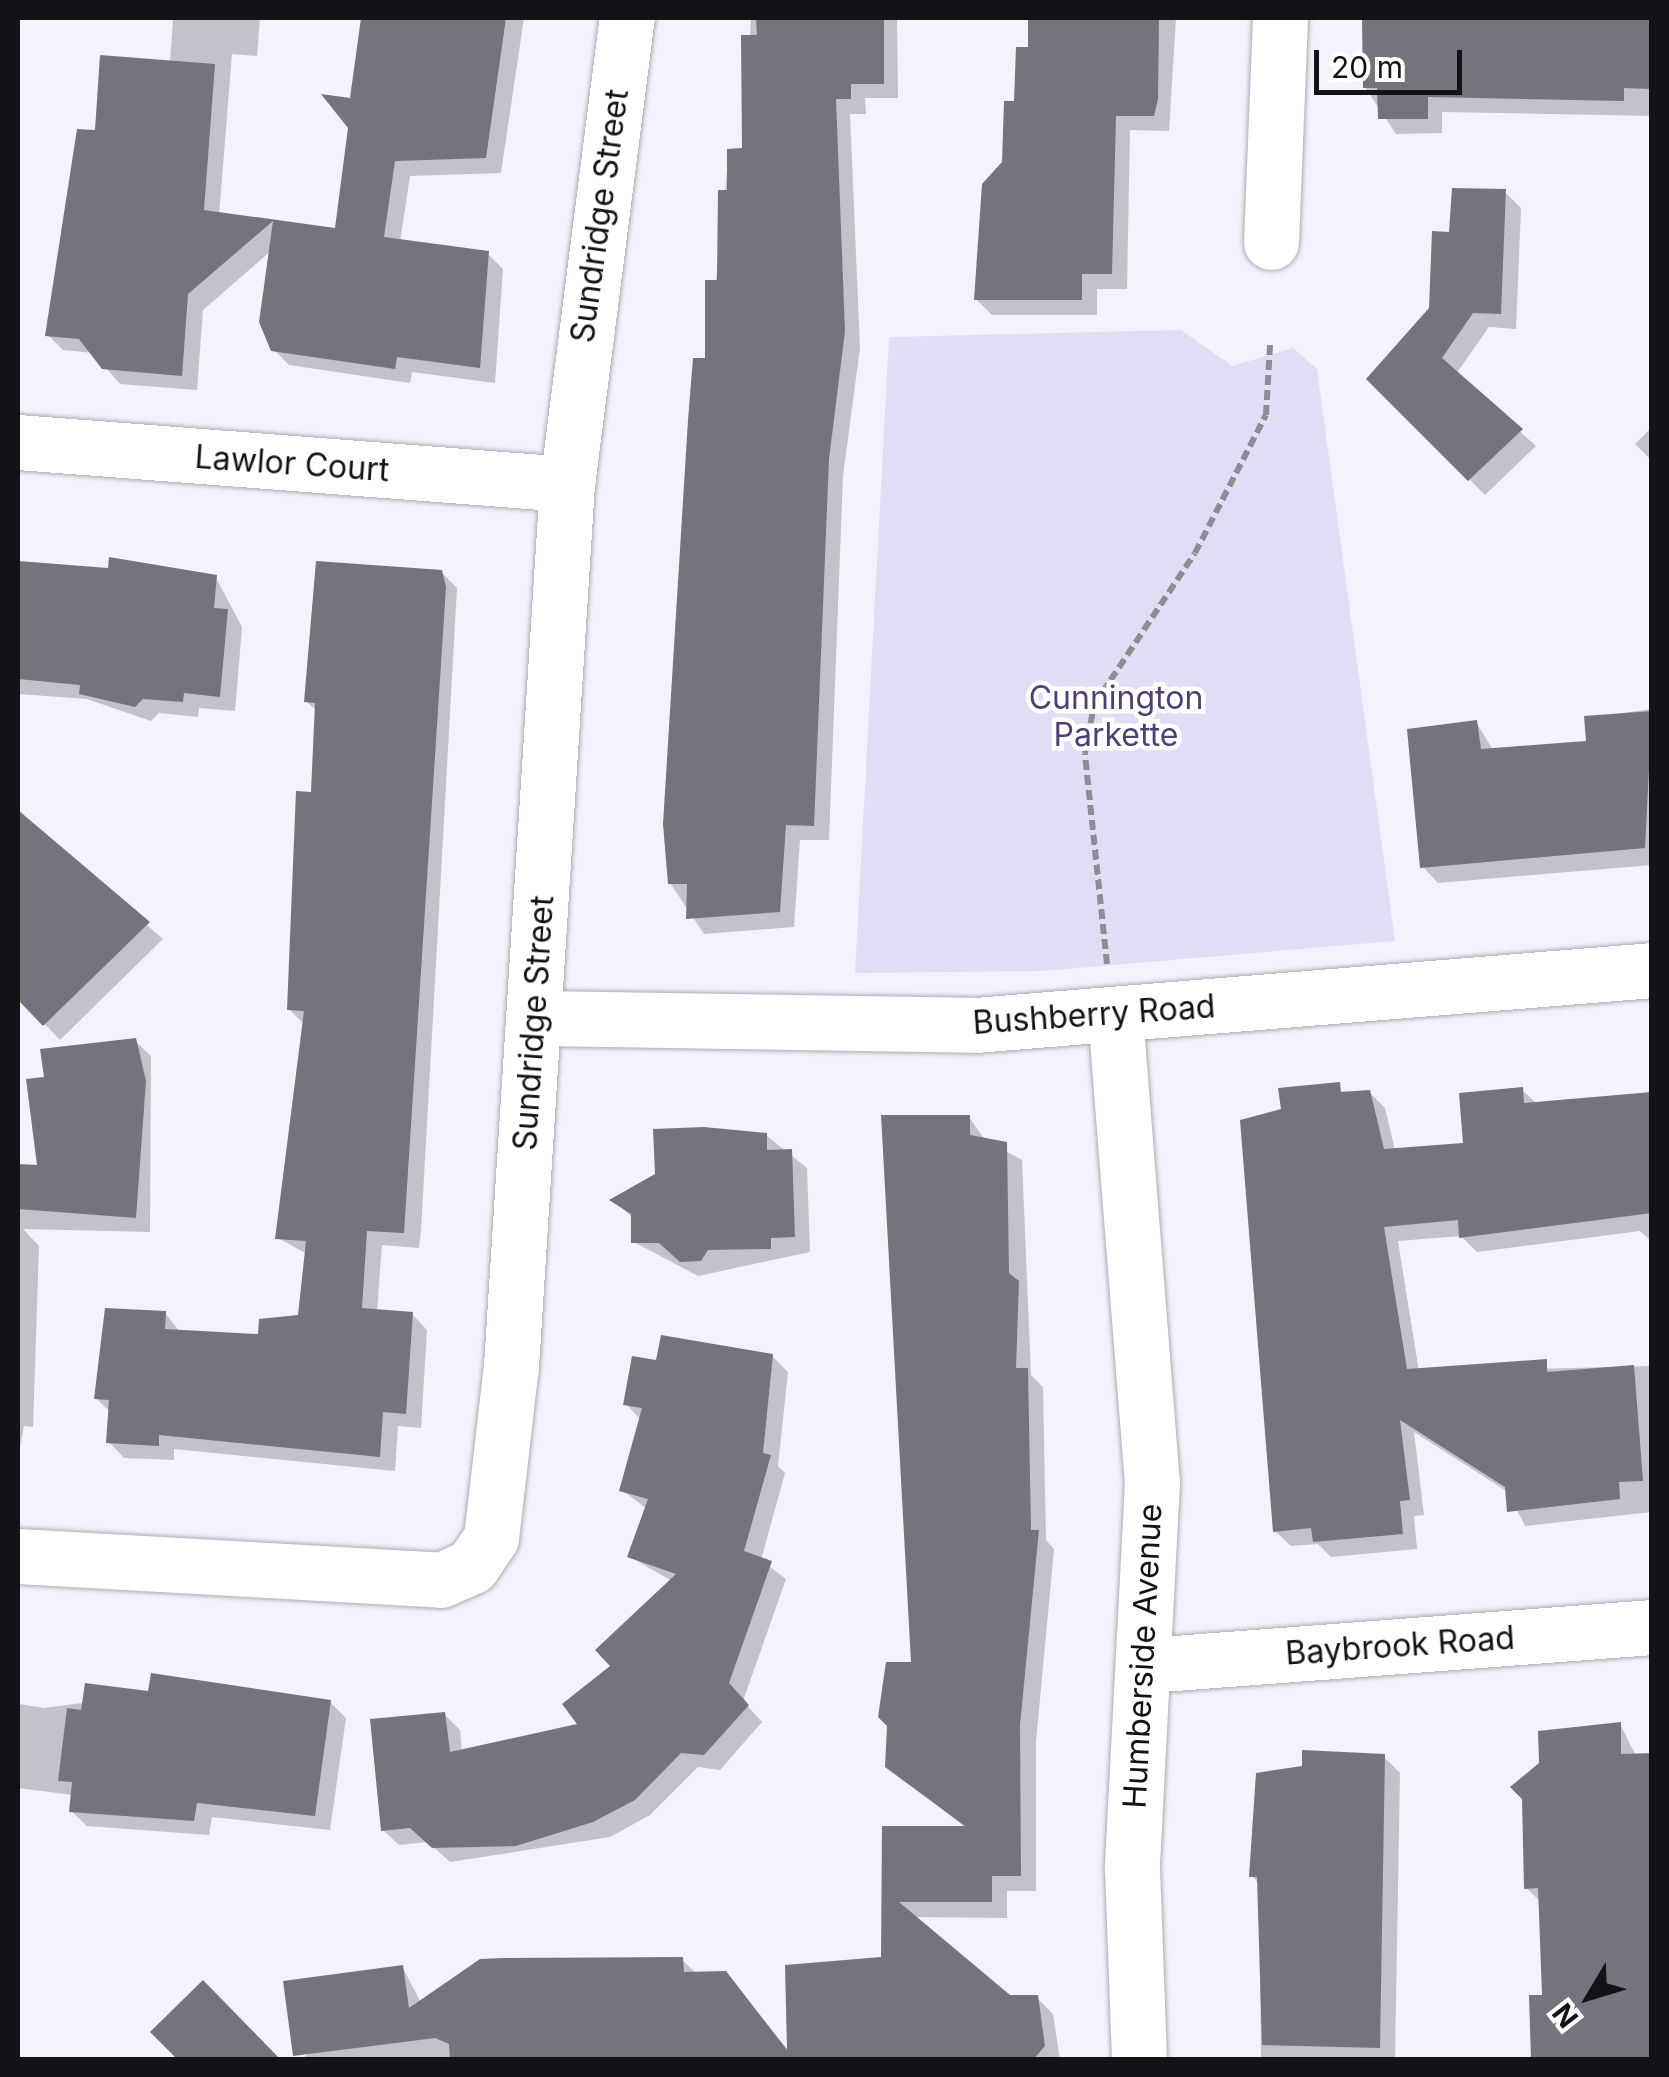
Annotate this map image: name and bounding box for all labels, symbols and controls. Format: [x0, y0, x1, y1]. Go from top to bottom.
scale bar [1319, 30, 1466, 92]
text: 20 m [1331, 49, 1403, 85]
street label: Sundridge Street [563, 87, 637, 345]
street label: Lawlor Court [194, 438, 390, 490]
park label: Cunnington Parkette [1029, 680, 1203, 755]
street label: Sundridge Street [506, 894, 562, 1152]
street label: Bushberry Road [971, 987, 1217, 1043]
street label: Humberside Avenue [1116, 1503, 1170, 1809]
street label: Baybrook Road [1284, 1619, 1516, 1673]
north arrow [1539, 1947, 1639, 2047]
text: N [1545, 1997, 1585, 2034]

